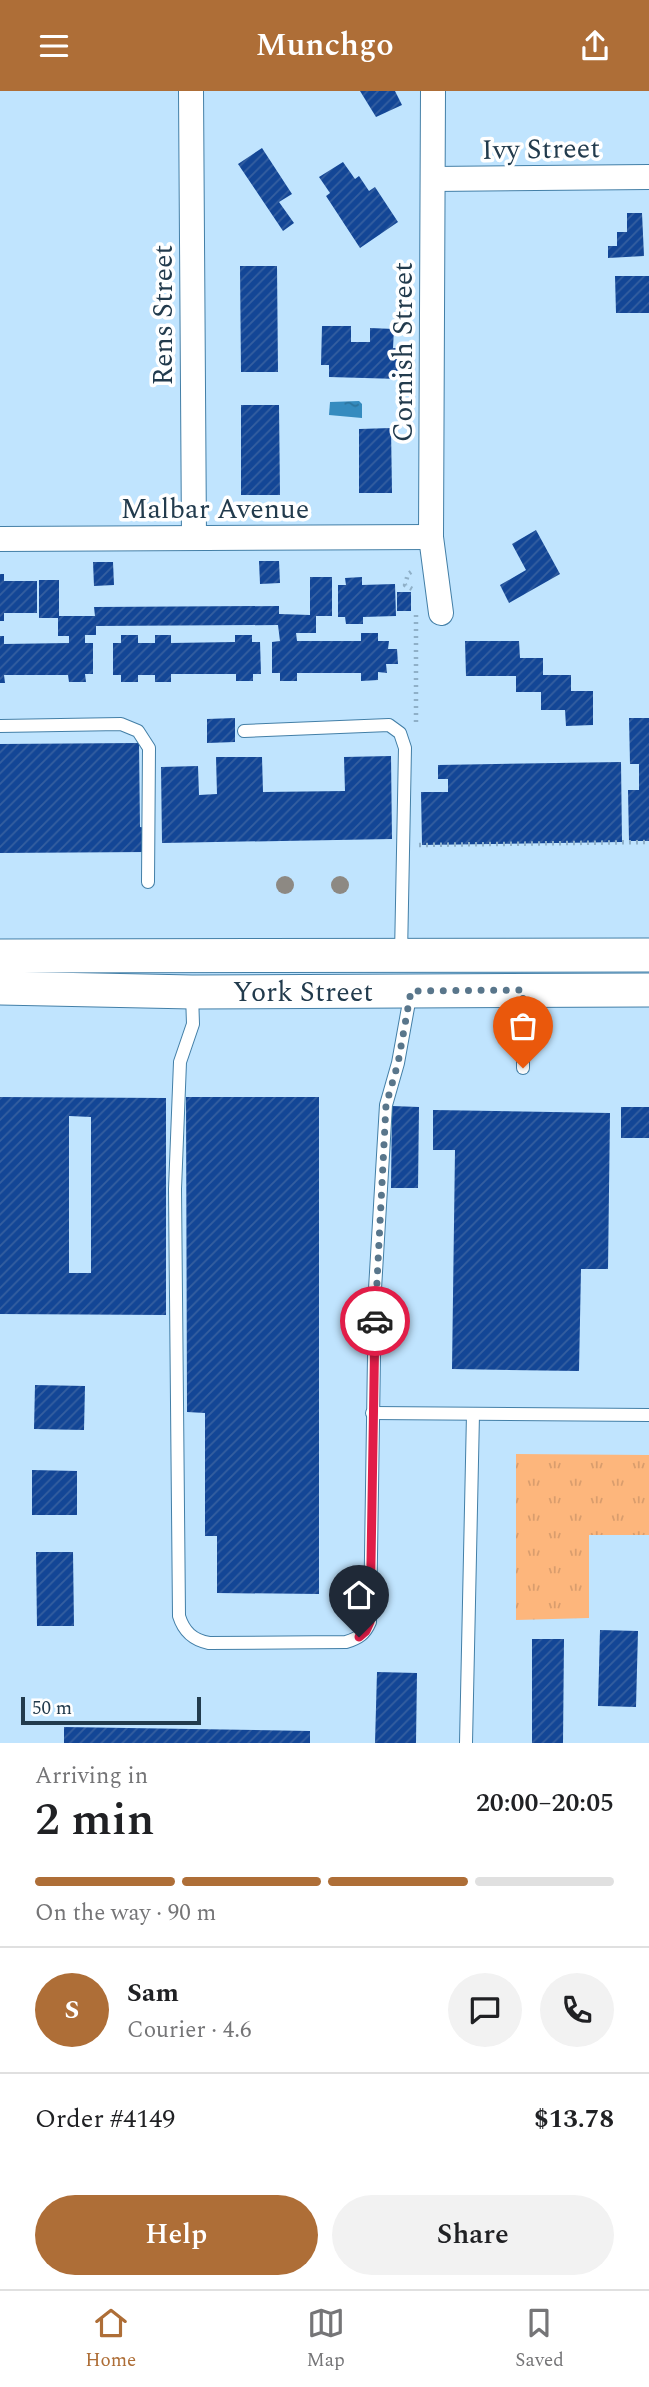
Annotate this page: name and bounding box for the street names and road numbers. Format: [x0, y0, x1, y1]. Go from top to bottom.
street label: Ivy Street [482, 127, 601, 172]
street label: Rens Street [142, 244, 185, 385]
street label: Cornish Street [382, 262, 425, 442]
street label: Malbar Avenue [121, 488, 309, 531]
street label: York Street [233, 971, 373, 1014]

